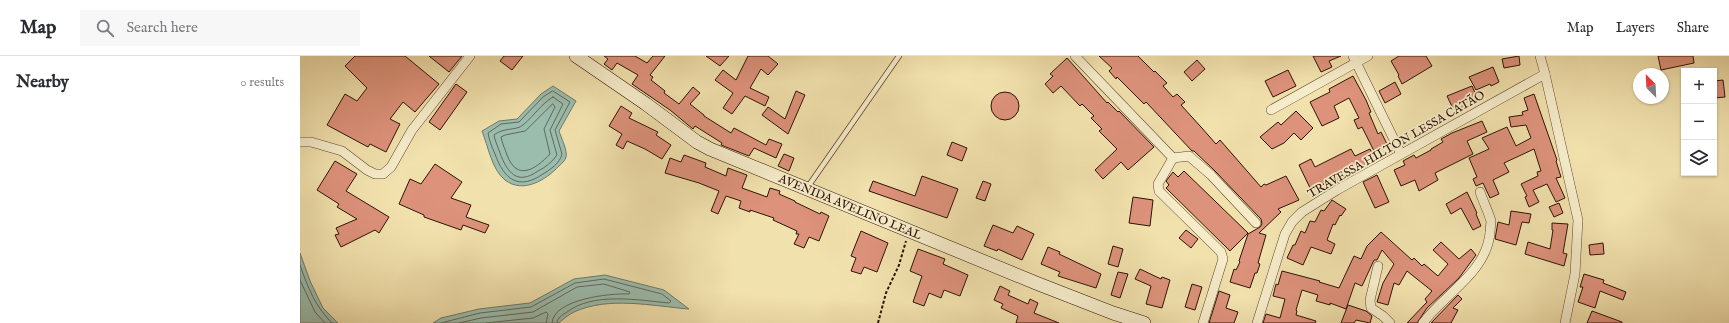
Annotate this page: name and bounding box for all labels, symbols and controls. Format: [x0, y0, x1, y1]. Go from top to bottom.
search box [80, 10, 360, 46]
text: Map [20, 16, 56, 40]
icon: search [94, 17, 116, 39]
text: Search here [126, 18, 198, 37]
text: Map [1567, 19, 1594, 37]
text: Layers [1616, 19, 1655, 37]
text: Share [1677, 19, 1709, 37]
north arrow [1633, 68, 1669, 104]
map controls [1681, 68, 1717, 176]
button: + [1681, 68, 1717, 104]
text: Nearby [16, 72, 69, 93]
text: 0 results [240, 74, 284, 91]
street label: TRAVESSA HILTON LESSA CATÃO [1304, 87, 1488, 201]
button: − [1681, 104, 1717, 140]
button: layers [1681, 140, 1717, 176]
street label: AVENIDA AVELINO LEAL [776, 171, 924, 243]

